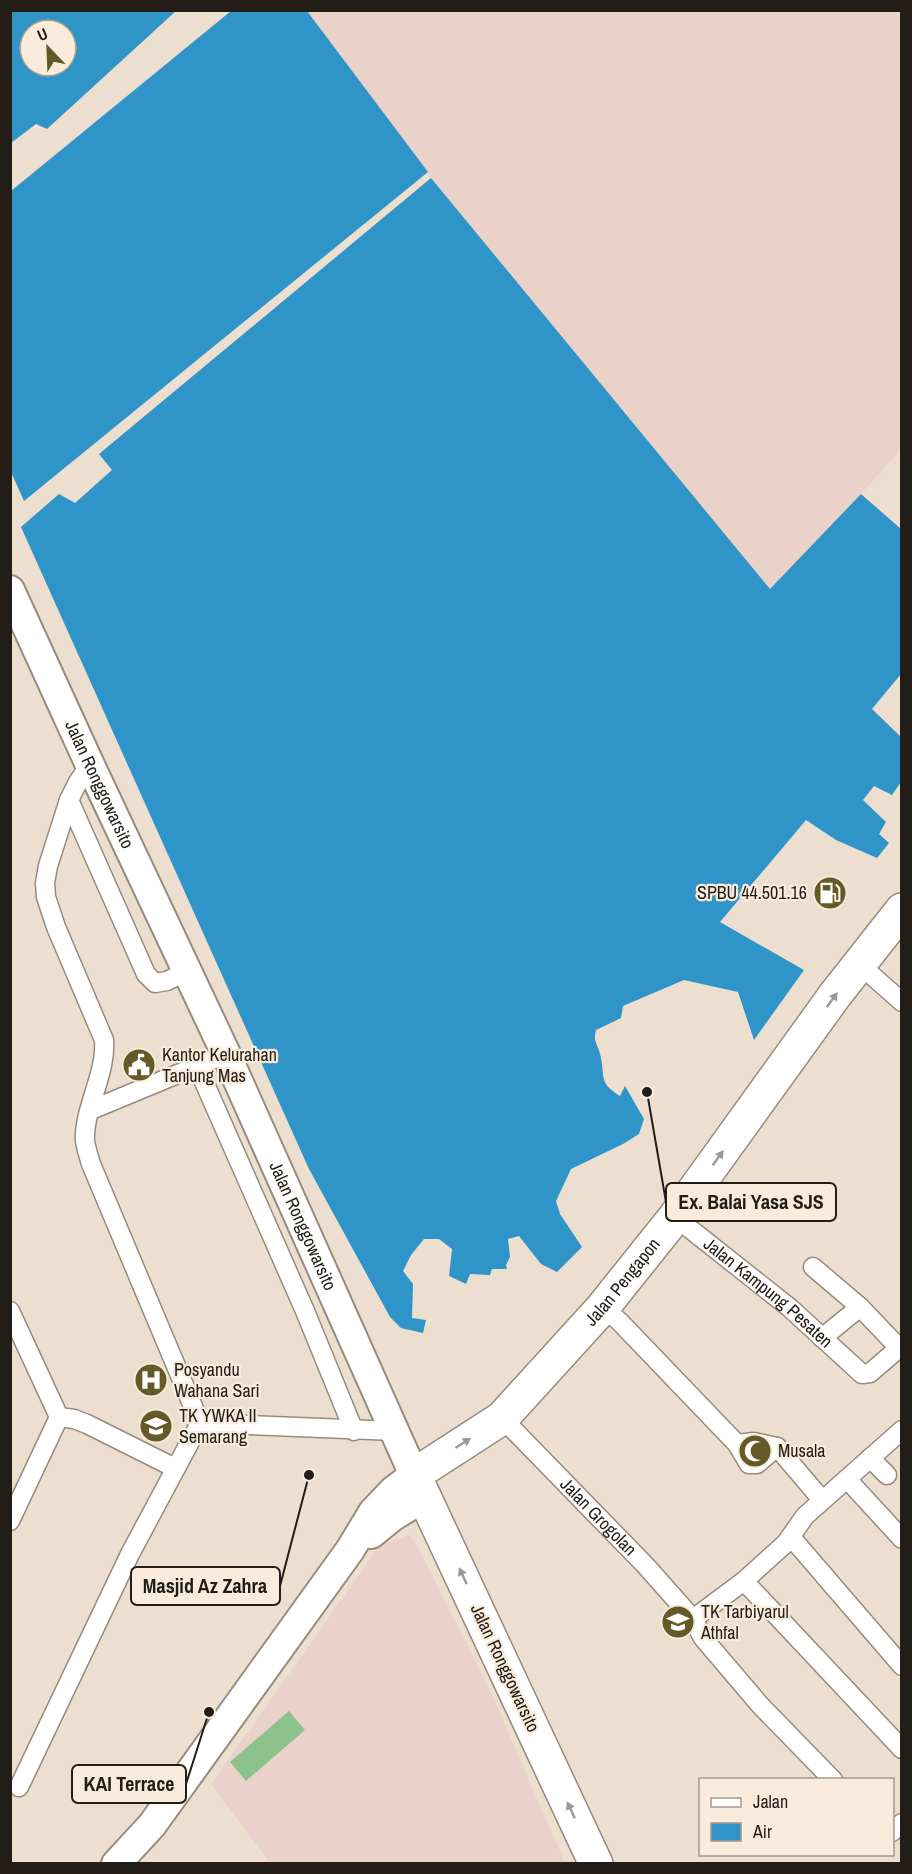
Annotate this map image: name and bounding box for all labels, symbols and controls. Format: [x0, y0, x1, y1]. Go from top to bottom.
north arrow [18, 18, 78, 78]
text: U [33, 22, 51, 46]
street label: Jalan Ronggowarsito [59, 716, 141, 852]
fuel station icon: SPBU 44.501.16 [812, 875, 848, 911]
place label: SPBU 44.501.16 [697, 880, 807, 905]
one-way arrow [826, 993, 838, 1009]
place label: Kantor Kelurahan Tanjung Mas [162, 1042, 277, 1088]
public building icon: Kantor Kelurahan Tanjung Mas [121, 1047, 157, 1083]
one-way arrow [712, 1151, 724, 1167]
street label: Jalan Ronggowarsito [263, 1157, 343, 1294]
callout: Ex. Balai Yasa SJS [666, 1183, 836, 1221]
text: Ex. Balai Yasa SJS [678, 1188, 824, 1215]
street label: Jalan Kampung Pesaten [699, 1231, 838, 1353]
street label: Jalan Pengapon [579, 1232, 665, 1331]
place label: Posyandu Wahana Sari [174, 1357, 260, 1403]
hospital icon: Posyandu Wahana Sari [133, 1362, 169, 1398]
place label: TK YWKA II Semarang [179, 1403, 257, 1449]
school or university icon: TK YWKA II Semarang [138, 1408, 174, 1444]
mosque icon: Musala [737, 1433, 773, 1469]
one-way arrow [455, 1437, 471, 1449]
place label: Musala [778, 1438, 826, 1463]
street label: Jalan Grogolan [555, 1472, 642, 1561]
callout: Masjid Az Zahra [131, 1567, 280, 1605]
one-way arrow [458, 1568, 467, 1585]
text: Masjid Az Zahra [143, 1572, 267, 1599]
place label: TK Tarbiyarul Athfal [700, 1599, 789, 1645]
street label: Jalan Ronggowarsito [465, 1600, 546, 1736]
school or university icon: TK Tarbiyarul Athfal [660, 1604, 696, 1640]
callout: KAI Terrace [72, 1765, 186, 1803]
text: KAI Terrace [84, 1770, 174, 1797]
legend [699, 1778, 894, 1856]
text: Jalan [753, 1789, 788, 1814]
one-way arrow [566, 1801, 576, 1819]
text: Air [752, 1819, 772, 1844]

